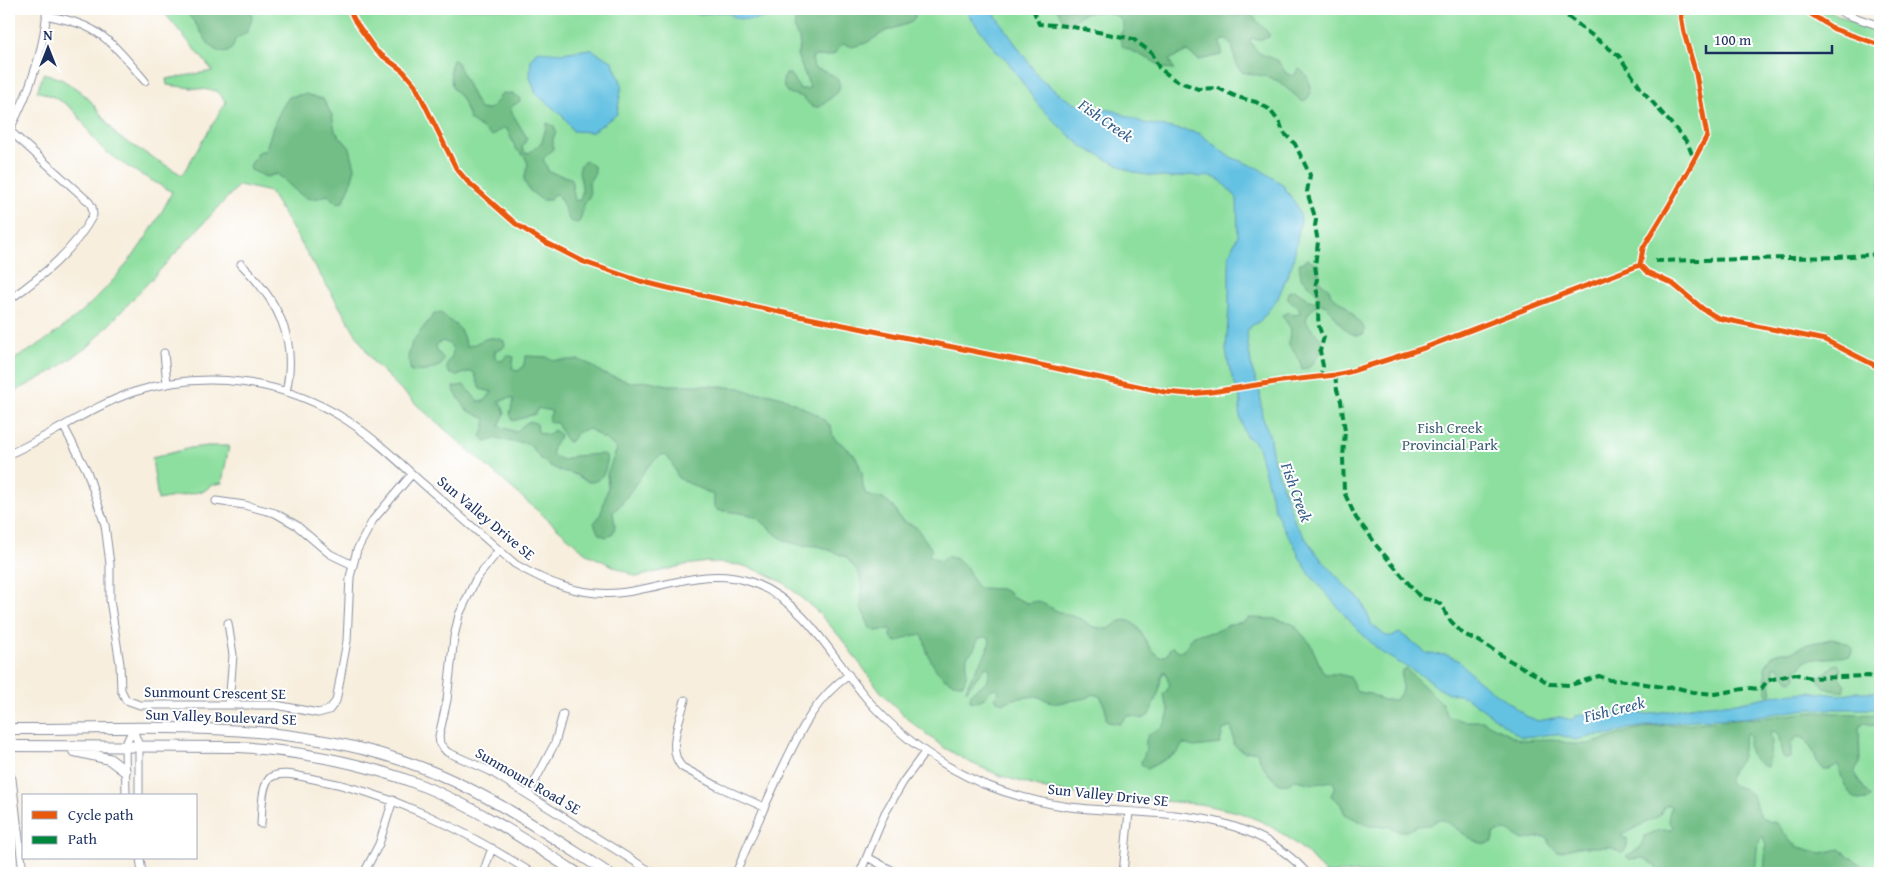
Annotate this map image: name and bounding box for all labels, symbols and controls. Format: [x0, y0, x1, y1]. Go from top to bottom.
north arrow [22, 22, 72, 72]
scale bar [1706, 22, 1833, 54]
text: N [43, 25, 53, 45]
text: 100 m [1714, 29, 1752, 50]
water label: Fish Creek [1073, 92, 1139, 148]
park label: Fish Creek Provincial Park [1402, 417, 1498, 455]
water label: Fish Creek [1275, 458, 1319, 526]
street label: Sun Valley Drive SE [433, 471, 540, 565]
street label: Sunmount Crescent SE [144, 681, 286, 704]
water label: Fish Creek [1580, 690, 1648, 728]
street label: Sun Valley Boulevard SE [145, 703, 297, 730]
street label: Sunmount Road SE [472, 742, 585, 819]
street label: Sun Valley Drive SE [1047, 778, 1170, 811]
legend [22, 794, 198, 860]
text: Cycle path [68, 804, 134, 825]
text: Path [68, 828, 97, 849]

